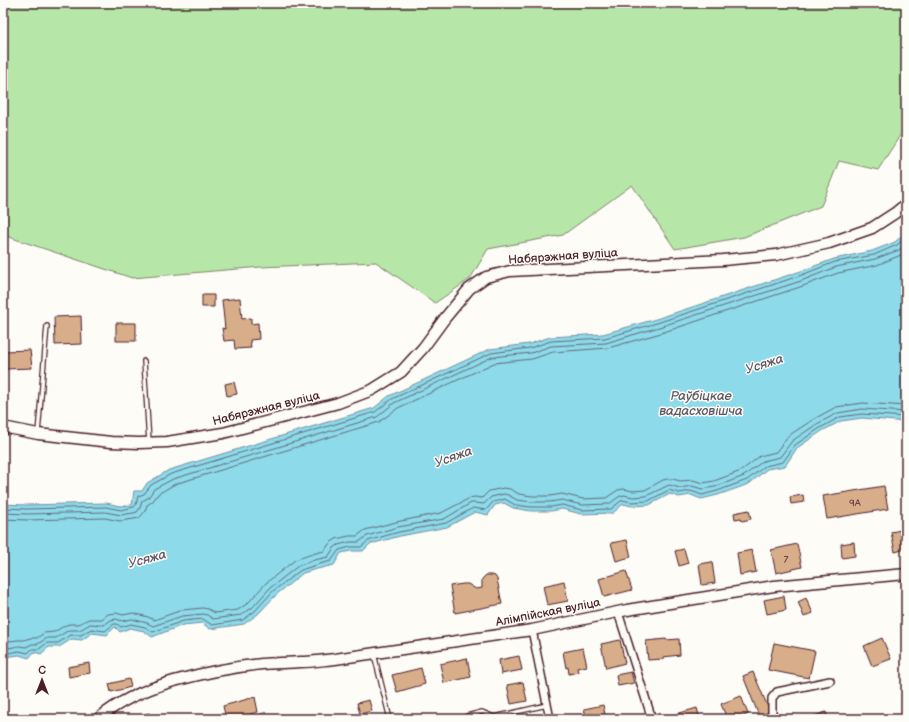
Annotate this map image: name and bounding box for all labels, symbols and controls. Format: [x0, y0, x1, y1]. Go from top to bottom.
street label: Набярэжная вуліца [508, 245, 618, 268]
water label: Усяжа [743, 350, 786, 378]
street label: Набярэжная вуліца [211, 388, 321, 429]
water label: Раўбіцкае вадасховішча [659, 388, 743, 419]
water label: Усяжа [432, 443, 475, 471]
house number: 9А [849, 497, 862, 509]
water label: Усяжа [126, 546, 168, 572]
house number: 7 [784, 554, 789, 566]
street label: Алімпійская вуліца [493, 595, 602, 630]
north arrow [22, 660, 62, 700]
text: С [38, 664, 46, 677]

